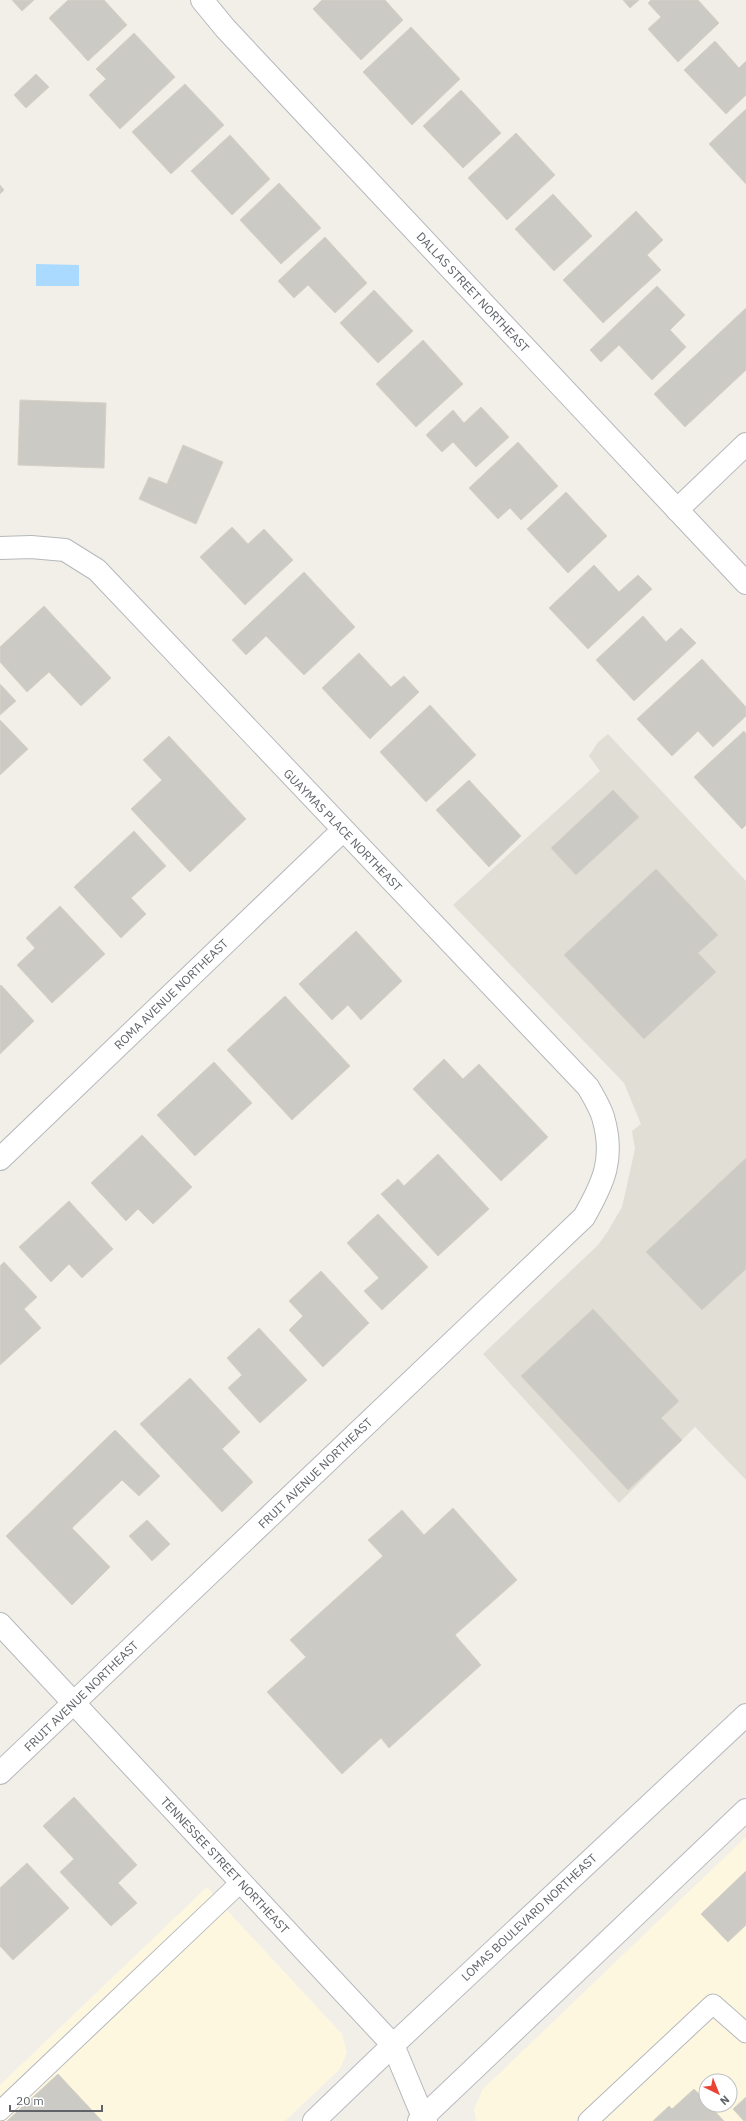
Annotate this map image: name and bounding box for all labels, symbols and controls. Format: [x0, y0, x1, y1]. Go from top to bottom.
street label: DALLAS STREET NORTHEAST [413, 229, 533, 355]
street label: GUAYMAS PLACE NORTHEAST [281, 766, 405, 894]
street label: ROMA AVENUE NORTHEAST [111, 936, 231, 1052]
street label: FRUIT AVENUE NORTHEAST [255, 1414, 375, 1531]
street label: FRUIT AVENUE NORTHEAST [21, 1637, 141, 1754]
street label: TENNESSEE STREET NORTHEAST [158, 1793, 293, 1937]
street label: LOMAS BOULEVARD NORTHEAST [458, 1850, 600, 1984]
north arrow [698, 2073, 738, 2113]
scale bar [10, 2087, 102, 2113]
text: N [717, 2092, 733, 2108]
text: 20 m [16, 2093, 44, 2108]

